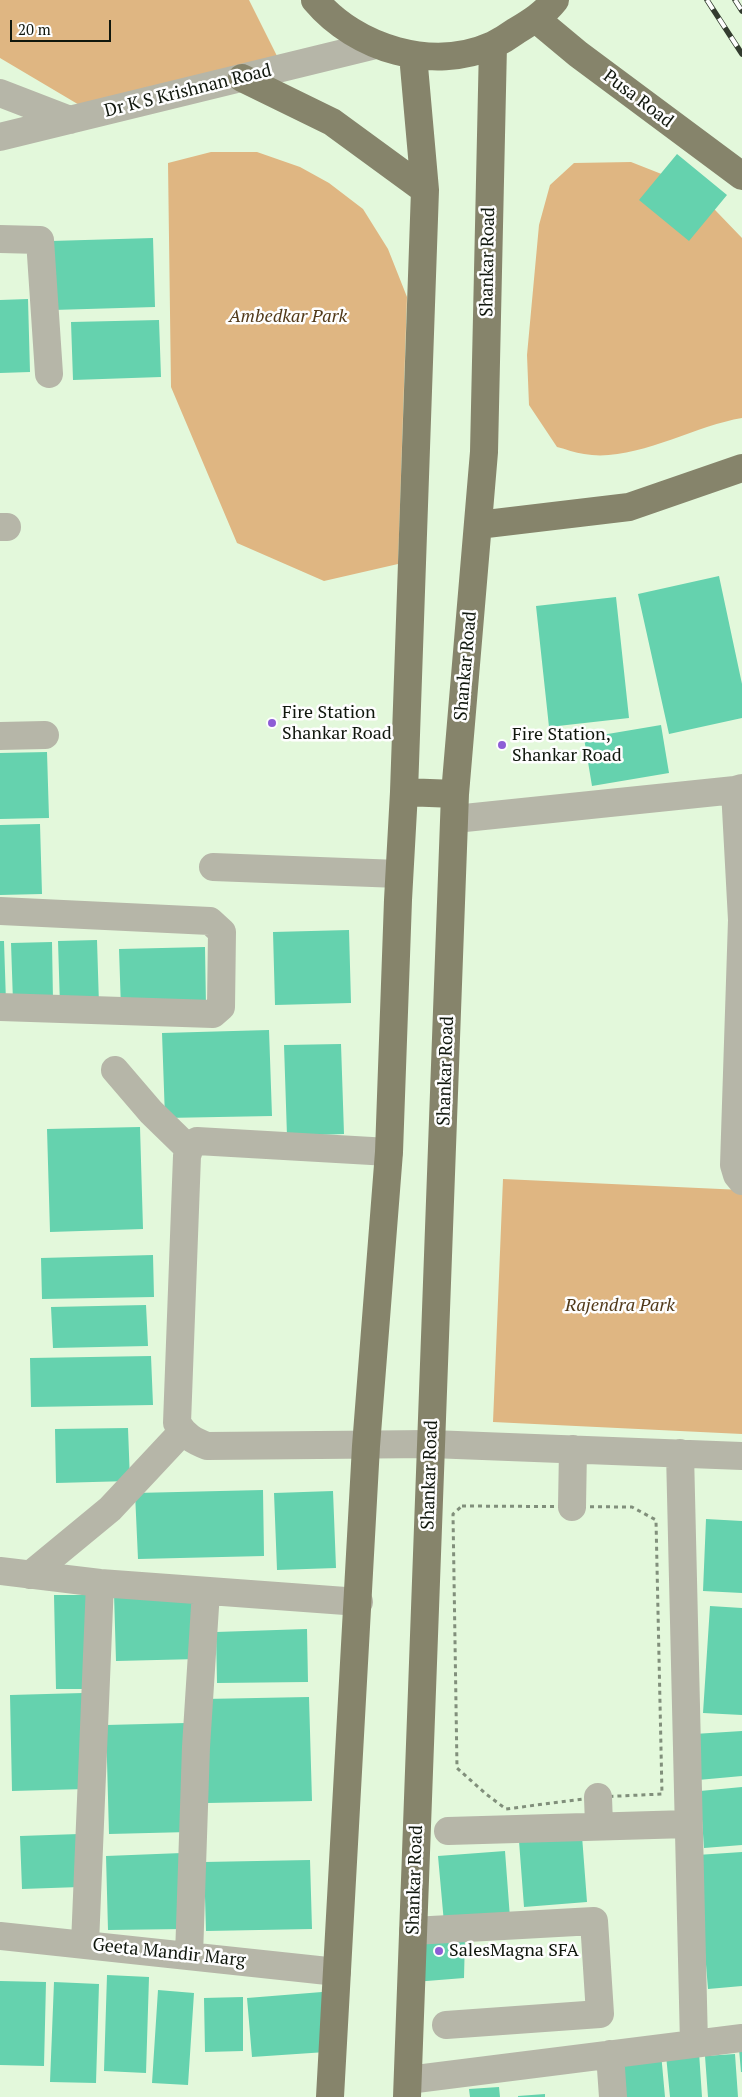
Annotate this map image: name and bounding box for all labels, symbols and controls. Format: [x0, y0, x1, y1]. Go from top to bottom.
scale bar [12, 10, 114, 42]
text: 20 m [18, 19, 51, 39]
street label: Dr K S Krishnan Road [102, 60, 274, 122]
street label: Pusa Road [599, 66, 677, 132]
street label: Shankar Road [476, 207, 500, 317]
park label: Ambedkar Park [229, 306, 347, 328]
street label: Shankar Road [450, 610, 482, 722]
place label: Fire Station Shankar Road [282, 702, 392, 744]
marker: Fire Station Shankar Road [266, 717, 278, 729]
place label: Fire Station, Shankar Road [512, 724, 622, 766]
marker: Fire Station, Shankar Road [496, 739, 508, 751]
street label: Shankar Road [433, 1016, 459, 1126]
park label: Rajendra Park [565, 1295, 675, 1317]
street label: Shankar Road [417, 1420, 443, 1530]
street label: Shankar Road [402, 1825, 428, 1935]
street label: Geeta Mandir Marg [91, 1934, 247, 1972]
place label: SalesMagna SFA [449, 1940, 579, 1962]
marker: SalesMagna SFA [433, 1945, 445, 1957]

